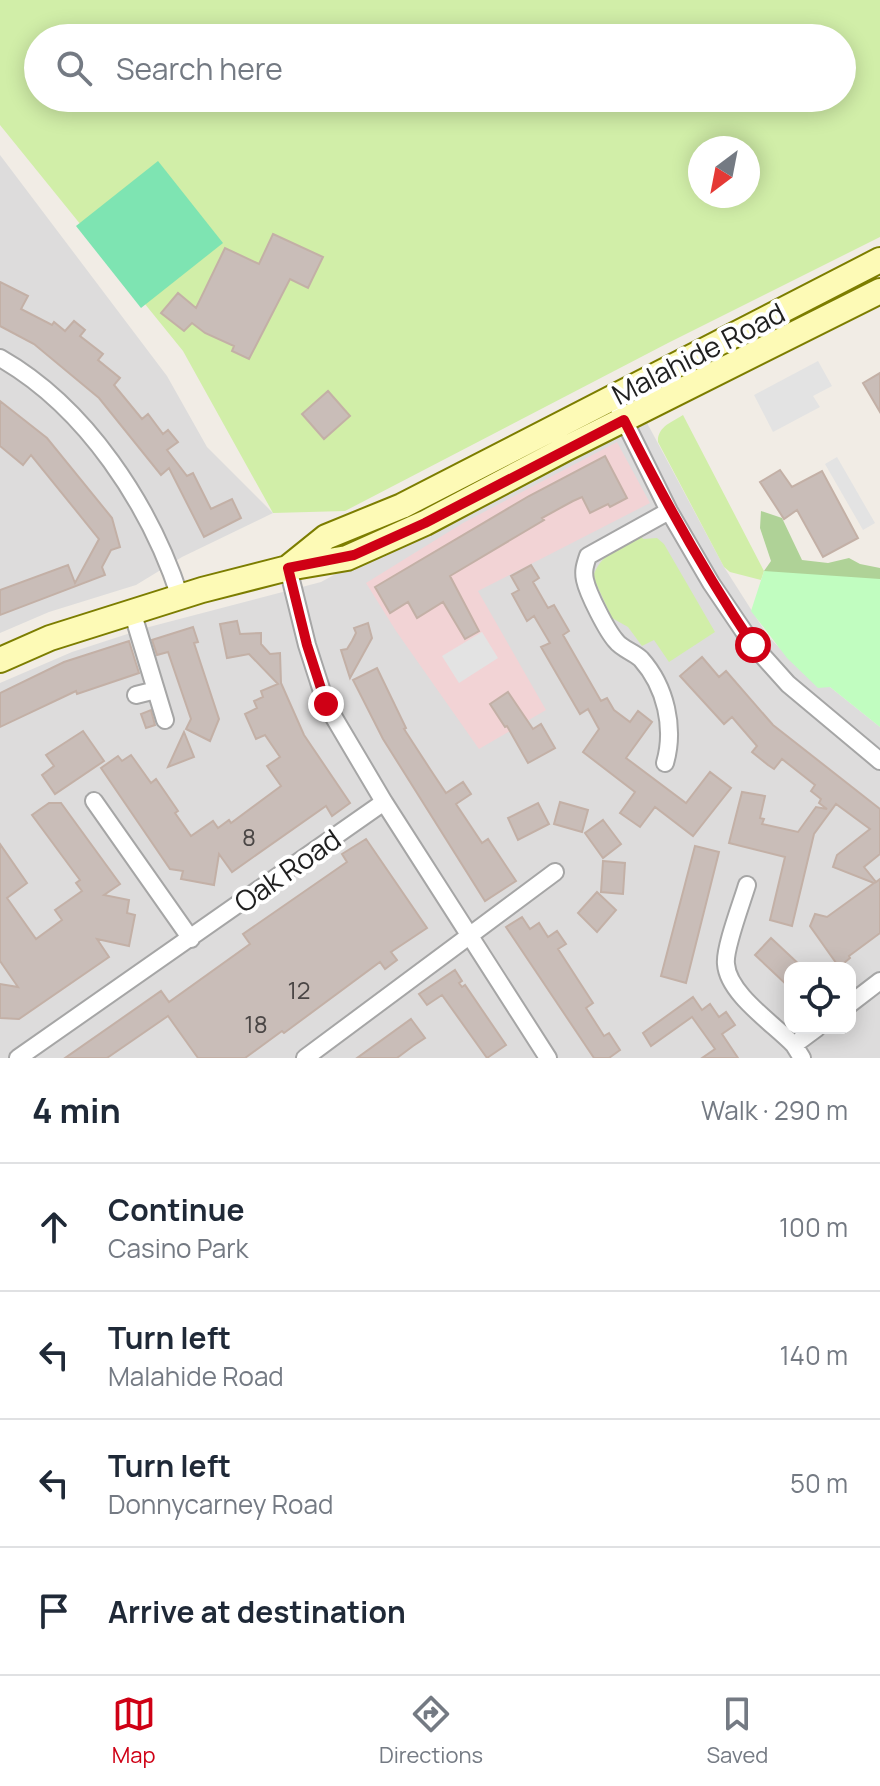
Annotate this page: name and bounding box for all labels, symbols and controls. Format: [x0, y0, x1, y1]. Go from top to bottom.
search box [24, 24, 856, 112]
icon: search [52, 46, 96, 90]
text: Search here [116, 48, 283, 89]
north arrow [688, 136, 760, 208]
street label: Malahide Road [605, 293, 791, 413]
route start [735, 627, 771, 663]
route end [308, 686, 344, 722]
street label: Oak Road [226, 820, 348, 920]
house number: 8 [242, 820, 256, 853]
map controls [784, 962, 856, 1034]
button: locate [784, 962, 856, 1034]
house number: 12 [287, 973, 311, 1006]
house number: 18 [244, 1007, 268, 1040]
text: 4 min [32, 1087, 121, 1133]
text: Walk · 290 m [701, 1092, 848, 1128]
text: Continue [108, 1189, 244, 1230]
icon: ahead [32, 1205, 76, 1249]
text: 100 m [779, 1209, 848, 1245]
text: Casino Park [108, 1230, 249, 1266]
text: Turn left [108, 1317, 231, 1358]
icon: left [32, 1333, 76, 1377]
text: 140 m [779, 1337, 848, 1373]
text: Malahide Road [108, 1358, 284, 1394]
text: Turn left [108, 1445, 231, 1486]
icon: left [32, 1461, 76, 1505]
text: 50 m [790, 1465, 848, 1501]
text: Donnycarney Road [108, 1486, 333, 1522]
icon: arrive [32, 1589, 76, 1633]
text: Arrive at destination [108, 1591, 406, 1632]
tab: Map [112, 1692, 156, 1770]
tab: Directions [379, 1692, 483, 1770]
tab: Saved [706, 1692, 768, 1770]

